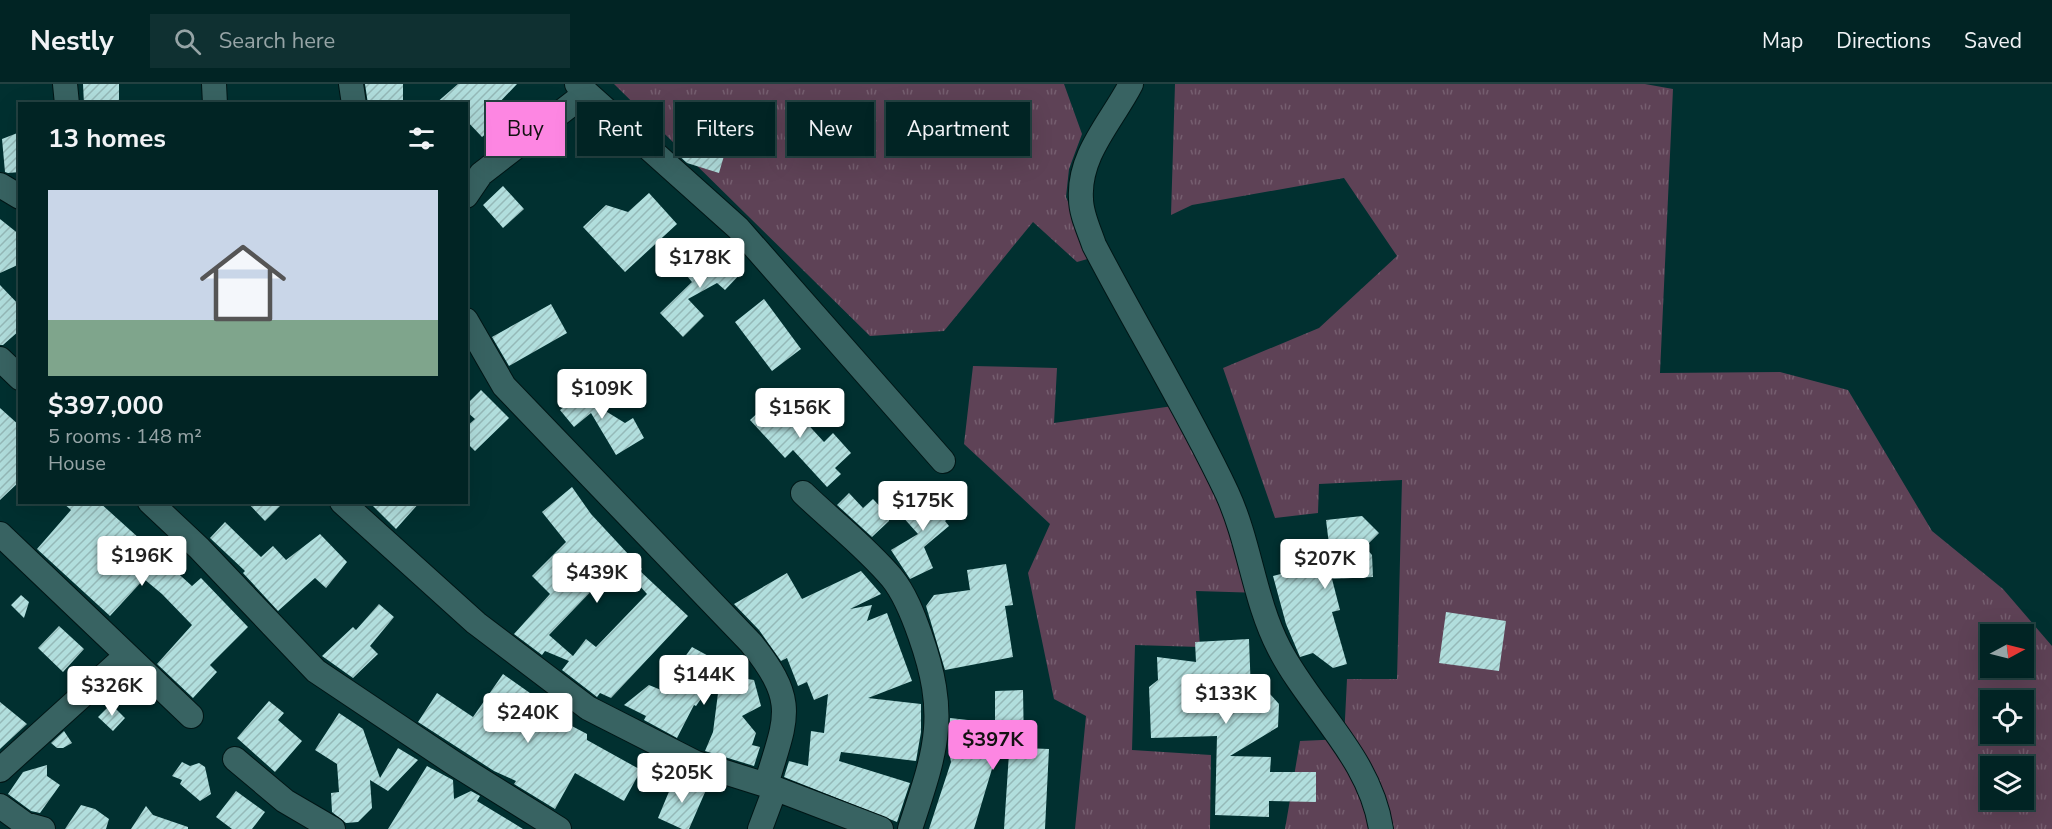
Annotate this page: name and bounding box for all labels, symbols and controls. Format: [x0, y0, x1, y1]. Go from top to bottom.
search box [150, 14, 570, 68]
text: Nestly [30, 22, 114, 60]
icon: search [171, 25, 204, 58]
text: Search here [219, 26, 335, 56]
text: Map [1762, 27, 1803, 55]
text: Directions [1836, 27, 1931, 55]
text: Saved [1964, 27, 2022, 55]
chip: Buy [486, 102, 565, 156]
chip: Rent [577, 102, 663, 156]
chip: Filters [675, 102, 775, 156]
chip: New [787, 102, 874, 156]
chip: Apartment [886, 102, 1030, 156]
text: 13 homes [48, 121, 166, 156]
icon: filters [405, 122, 438, 155]
icon: home [189, 229, 297, 337]
pin: $178K [658, 238, 742, 289]
text: $178K [669, 244, 731, 271]
pin: $109K [560, 369, 644, 420]
text: $109K [571, 375, 633, 402]
text: $397,000 [48, 388, 164, 423]
pin: $156K [758, 388, 842, 439]
text: $156K [769, 394, 831, 421]
text: 5 rooms · 148 m² [48, 423, 202, 450]
text: House [48, 450, 106, 477]
pin: $175K [881, 481, 965, 532]
text: $175K [892, 487, 954, 514]
pin: $196K [100, 536, 184, 587]
pin: $207K [1283, 539, 1367, 590]
text: $196K [111, 542, 173, 569]
text: $207K [1294, 545, 1356, 572]
pin: $439K [555, 553, 639, 604]
text: $439K [566, 559, 628, 586]
north arrow [1980, 624, 2034, 678]
map controls [1980, 624, 2034, 810]
pin: $144K [662, 655, 746, 706]
text: $144K [673, 661, 735, 688]
pin: $326K [70, 666, 154, 717]
text: $326K [81, 672, 143, 699]
pin: $133K [1184, 674, 1268, 725]
text: $133K [1195, 680, 1257, 707]
button: locate [1980, 690, 2034, 744]
pin: $240K [486, 693, 570, 744]
text: $240K [497, 699, 559, 726]
pin: $397K [951, 720, 1035, 771]
text: $397K [962, 726, 1024, 753]
pin: $205K [640, 753, 724, 804]
button: layers [1980, 756, 2034, 810]
text: $205K [651, 759, 713, 786]

